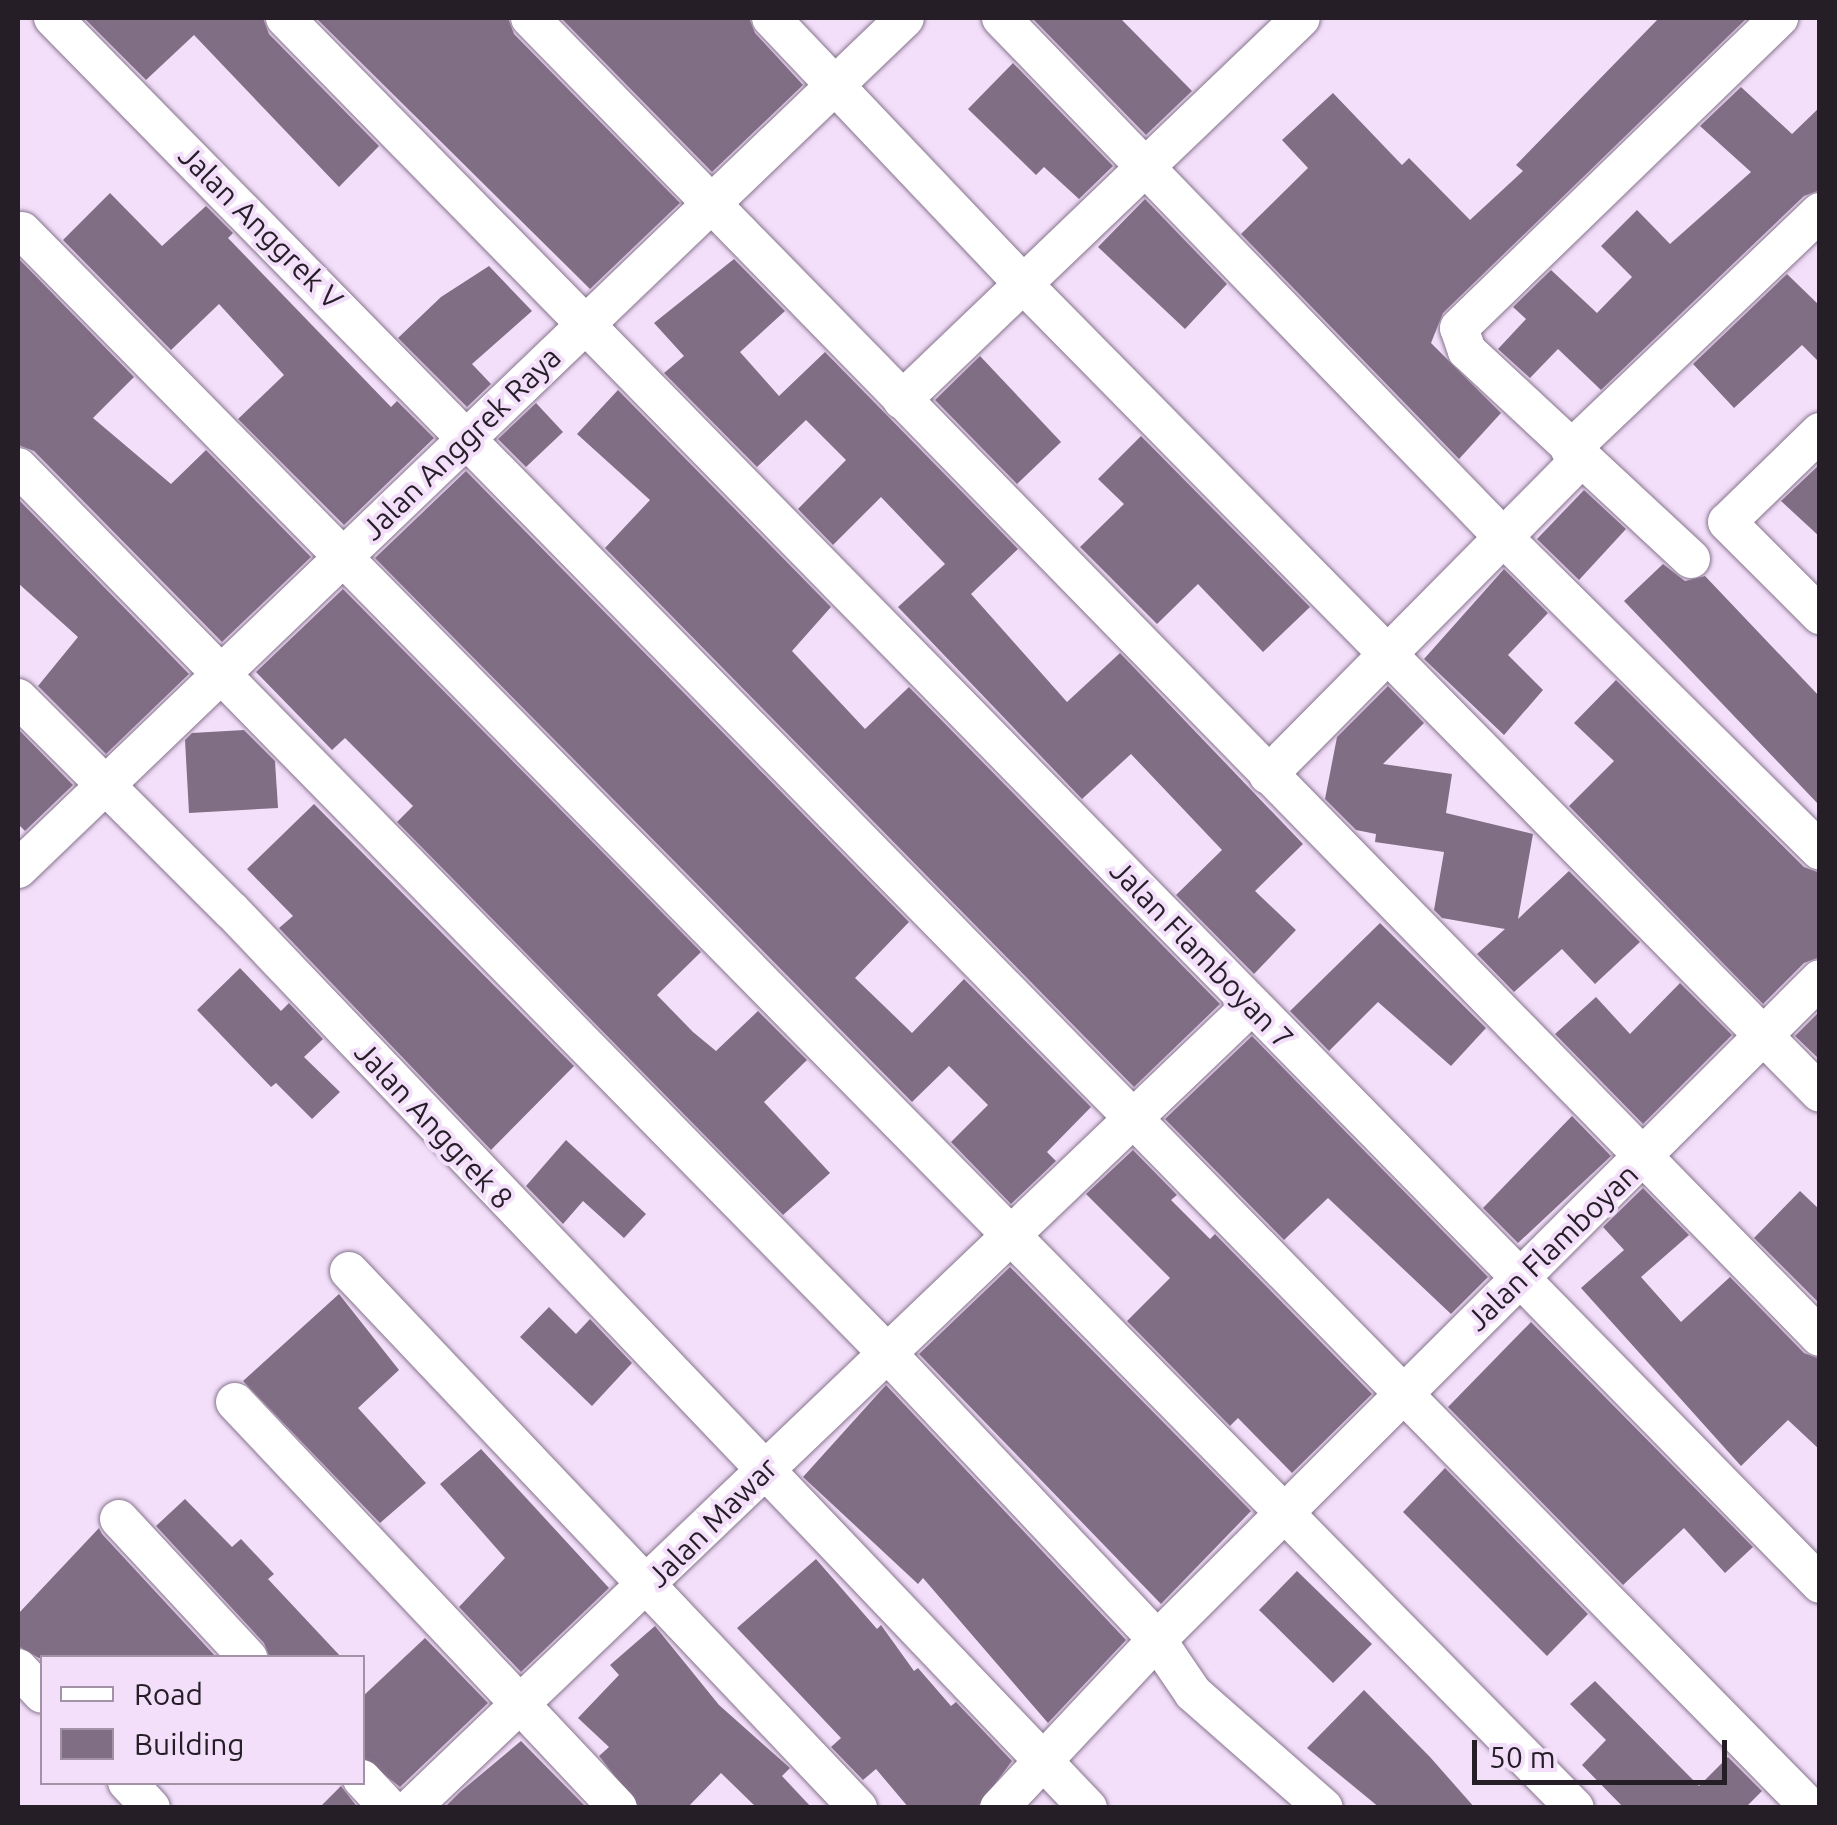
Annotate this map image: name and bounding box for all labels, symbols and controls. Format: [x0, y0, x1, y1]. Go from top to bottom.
street label: Jalan Anggrek V [171, 137, 351, 317]
street label: Jalan Anggrek Raya [354, 339, 568, 547]
street label: Jalan Flamboyan 7 [1103, 852, 1301, 1056]
street label: Jalan Anggrek 8 [347, 1034, 521, 1216]
street label: Jalan Flamboyan [1459, 1156, 1645, 1338]
street label: Jalan Mawar [640, 1450, 784, 1594]
legend [40, 1655, 365, 1785]
text: Road [134, 1677, 203, 1711]
scale bar [1477, 1720, 1732, 1782]
text: Building [134, 1727, 245, 1761]
text: 50 m [1489, 1740, 1556, 1774]

